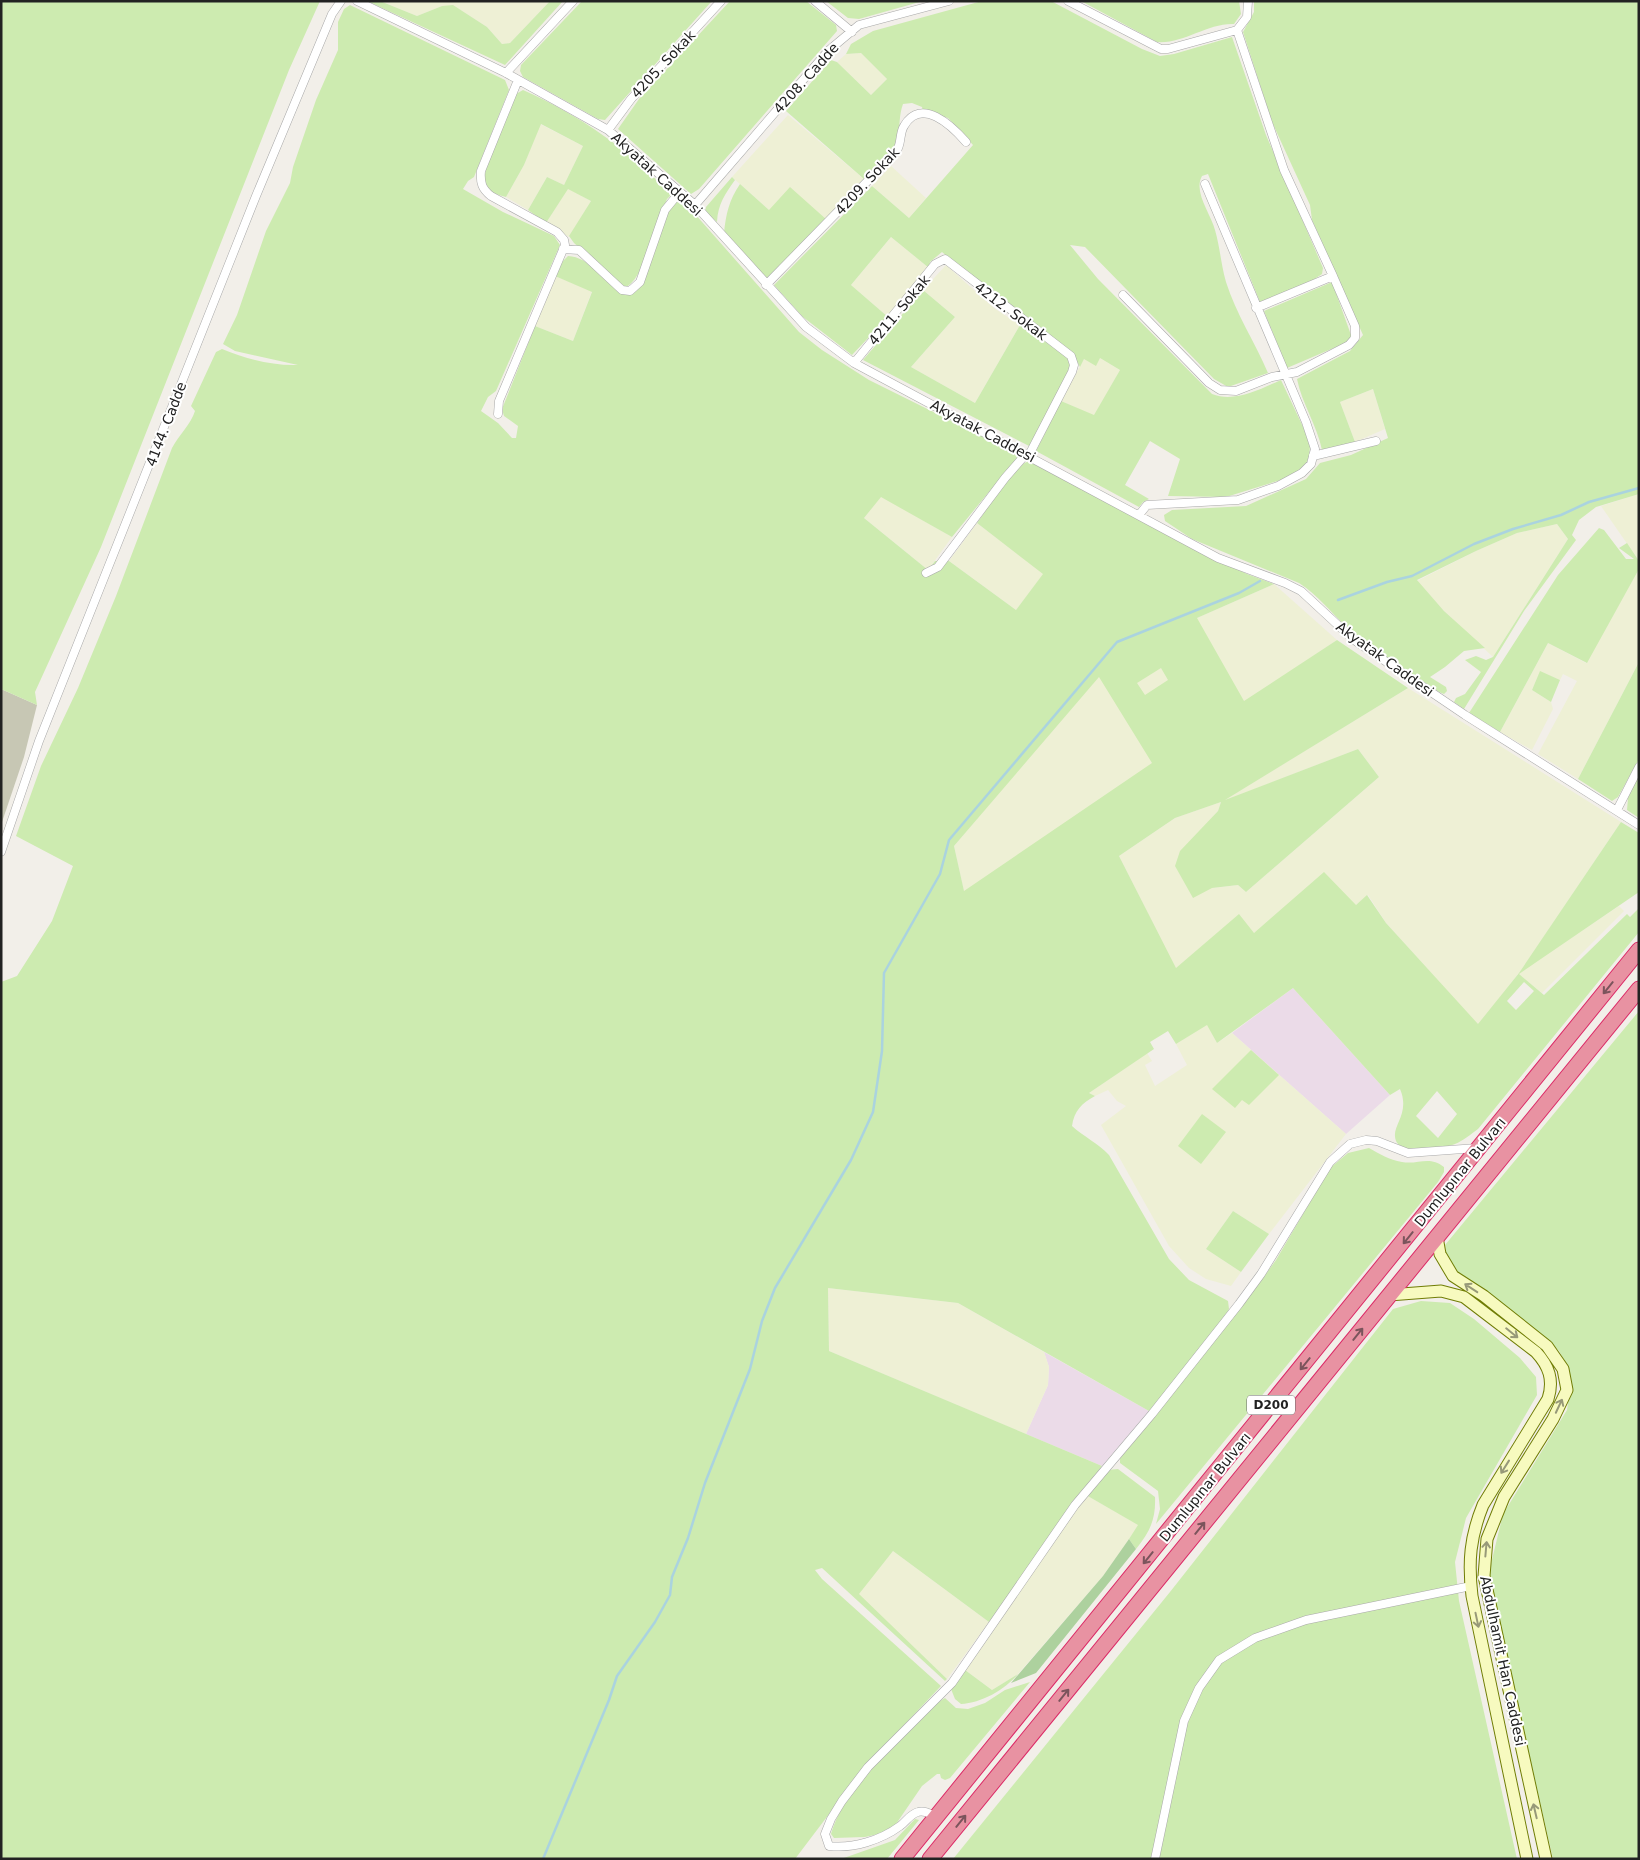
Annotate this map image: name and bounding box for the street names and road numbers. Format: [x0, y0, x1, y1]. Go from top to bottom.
street label: 4205. Sokak [628, 26, 699, 101]
street label: 4208. Cadde [770, 39, 842, 117]
street label: Akyatak Caddesi [608, 129, 706, 219]
street label: 4209. Sokak [832, 143, 903, 218]
street label: 4211. Sokak [865, 271, 934, 348]
street label: 4212. Sokak [972, 279, 1051, 344]
street label: 4144. Cadde [143, 379, 189, 469]
street label: Akyatak Caddesi [928, 397, 1038, 465]
street label: Akyatak Caddesi [1333, 618, 1437, 700]
street label: Dumlupınar Bulvarı [1411, 1114, 1509, 1230]
road number: D200 [1247, 1396, 1295, 1414]
street label: Dumlupınar Bulvarı [1156, 1429, 1254, 1545]
street label: Abdulhamit Han Caddesi [1477, 1575, 1529, 1747]

